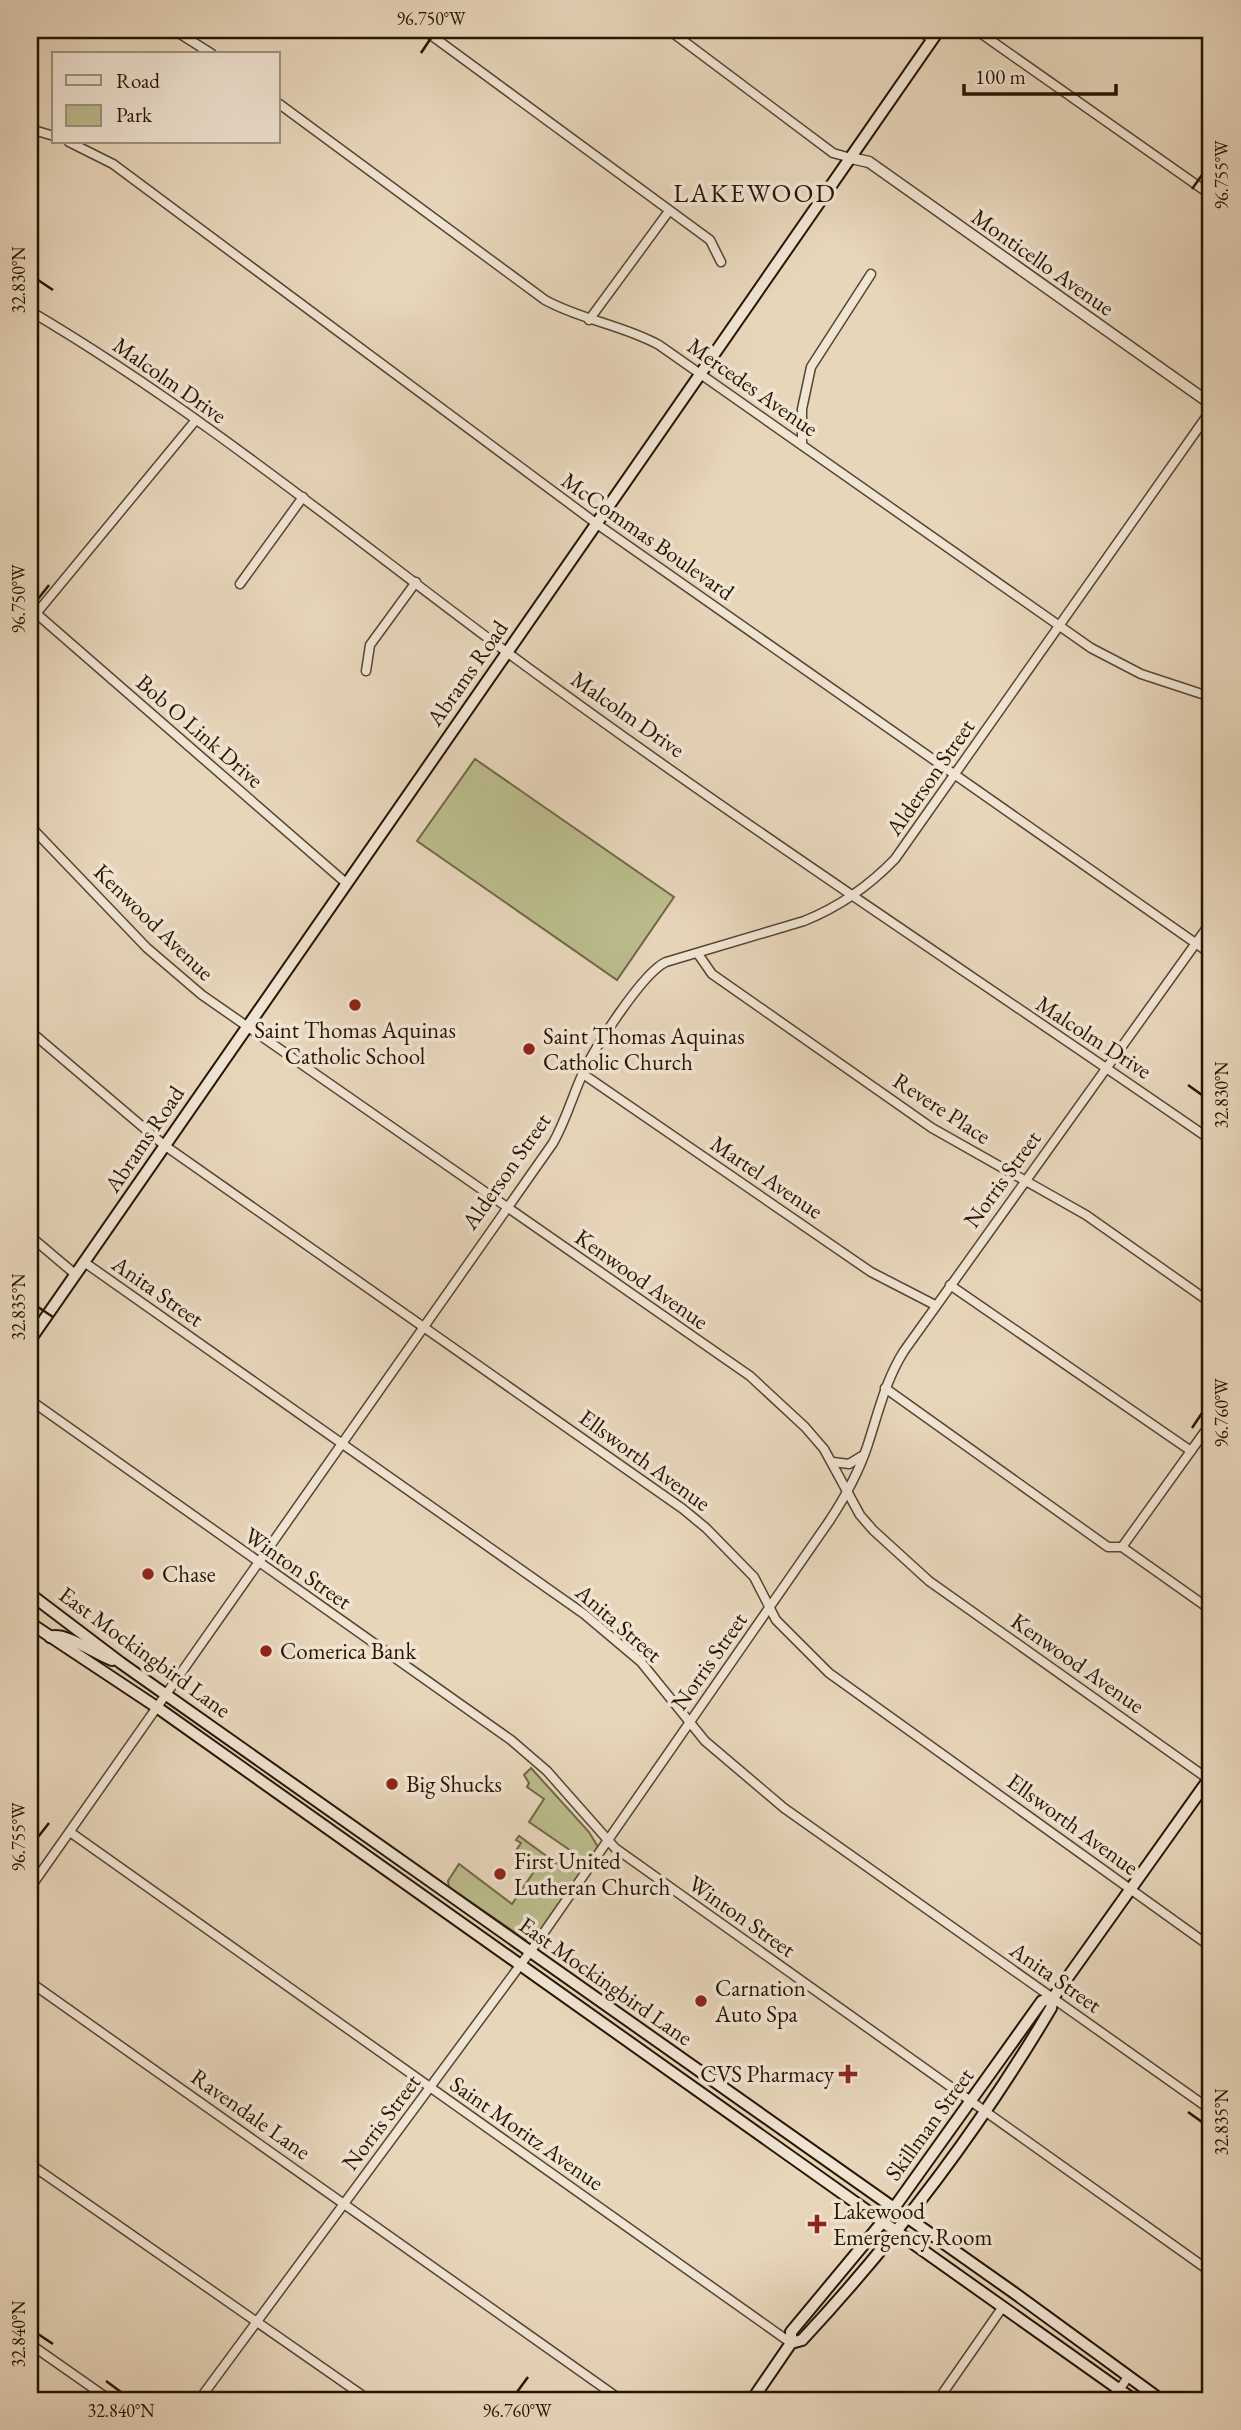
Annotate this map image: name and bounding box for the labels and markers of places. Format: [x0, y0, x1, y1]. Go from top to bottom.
marker: Saint Thomas Aquinas Catholic School [347, 997, 363, 1013]
place label: Saint Thomas Aquinas Catholic School [254, 1015, 456, 1071]
place label: Saint Thomas Aquinas Catholic Church [543, 1021, 745, 1077]
marker: Saint Thomas Aquinas Catholic Church [521, 1041, 537, 1057]
place label: Chase [162, 1559, 216, 1589]
marker: Chase [140, 1566, 156, 1582]
place label: Comerica Bank [280, 1636, 418, 1666]
marker: Comerica Bank [258, 1643, 274, 1659]
place label: Big Shucks [406, 1769, 502, 1799]
marker: Big Shucks [384, 1776, 400, 1792]
place label: First United Lutheran Church [514, 1846, 671, 1902]
marker: First United Lutheran Church [492, 1866, 508, 1882]
place label: Carnation Auto Spa [714, 1973, 806, 2029]
marker: Carnation Auto Spa [693, 1993, 709, 2009]
place label: CVS Pharmacy [700, 2059, 835, 2089]
marker: CVS Pharmacy [840, 2066, 856, 2082]
place label: Lakewood Emergency Room [833, 2196, 992, 2252]
marker: Lakewood Emergency Room [807, 2214, 827, 2234]

